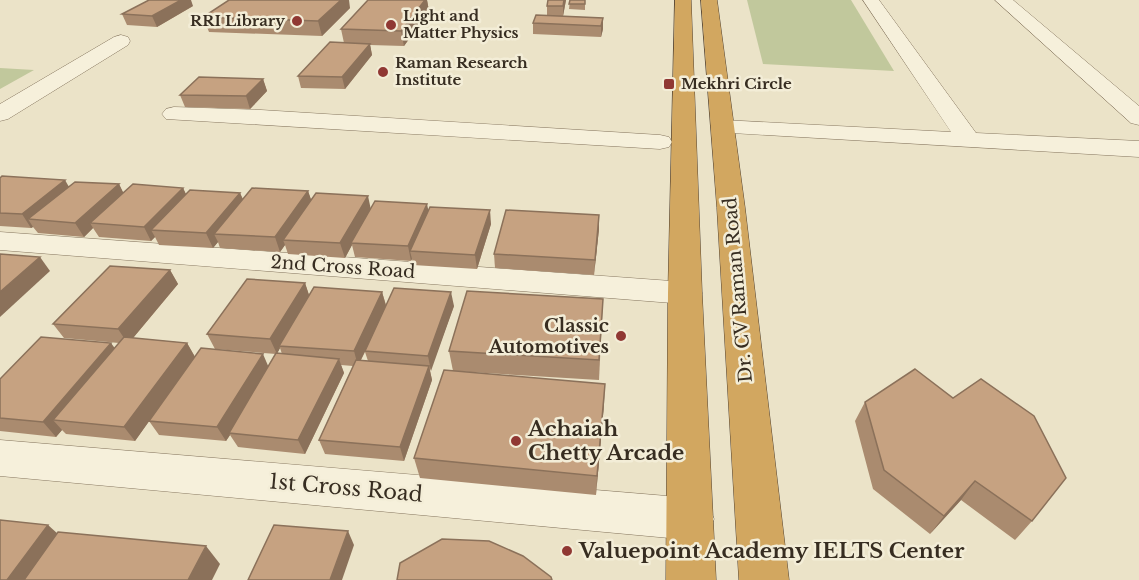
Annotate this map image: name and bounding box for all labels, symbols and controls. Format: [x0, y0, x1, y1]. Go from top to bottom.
place label: Light and Matter Physics [403, 6, 519, 42]
place label: RRI Library [190, 11, 285, 30]
marker: RRI Library [290, 14, 304, 28]
marker: Light and Matter Physics [384, 18, 398, 32]
place label: Raman Research Institute [395, 53, 528, 89]
marker: Raman Research Institute [376, 65, 390, 79]
place label: Mekhri Circle [681, 74, 792, 93]
marker: Mekhri Circle [662, 77, 676, 91]
street label: Dr. CV Raman Road [719, 197, 757, 383]
street label: 2nd Cross Road [270, 251, 416, 283]
place label: Classic Automotives [488, 315, 609, 358]
marker: Classic Automotives [614, 329, 628, 343]
place label: Achaiah Chetty Arcade [527, 416, 684, 466]
marker: Achaiah Chetty Arcade [509, 434, 523, 448]
street label: 1st Cross Road [268, 468, 424, 508]
place label: Valuepoint Academy IELTS Center [578, 538, 965, 564]
marker: Valuepoint Academy IELTS Center [560, 544, 574, 558]

